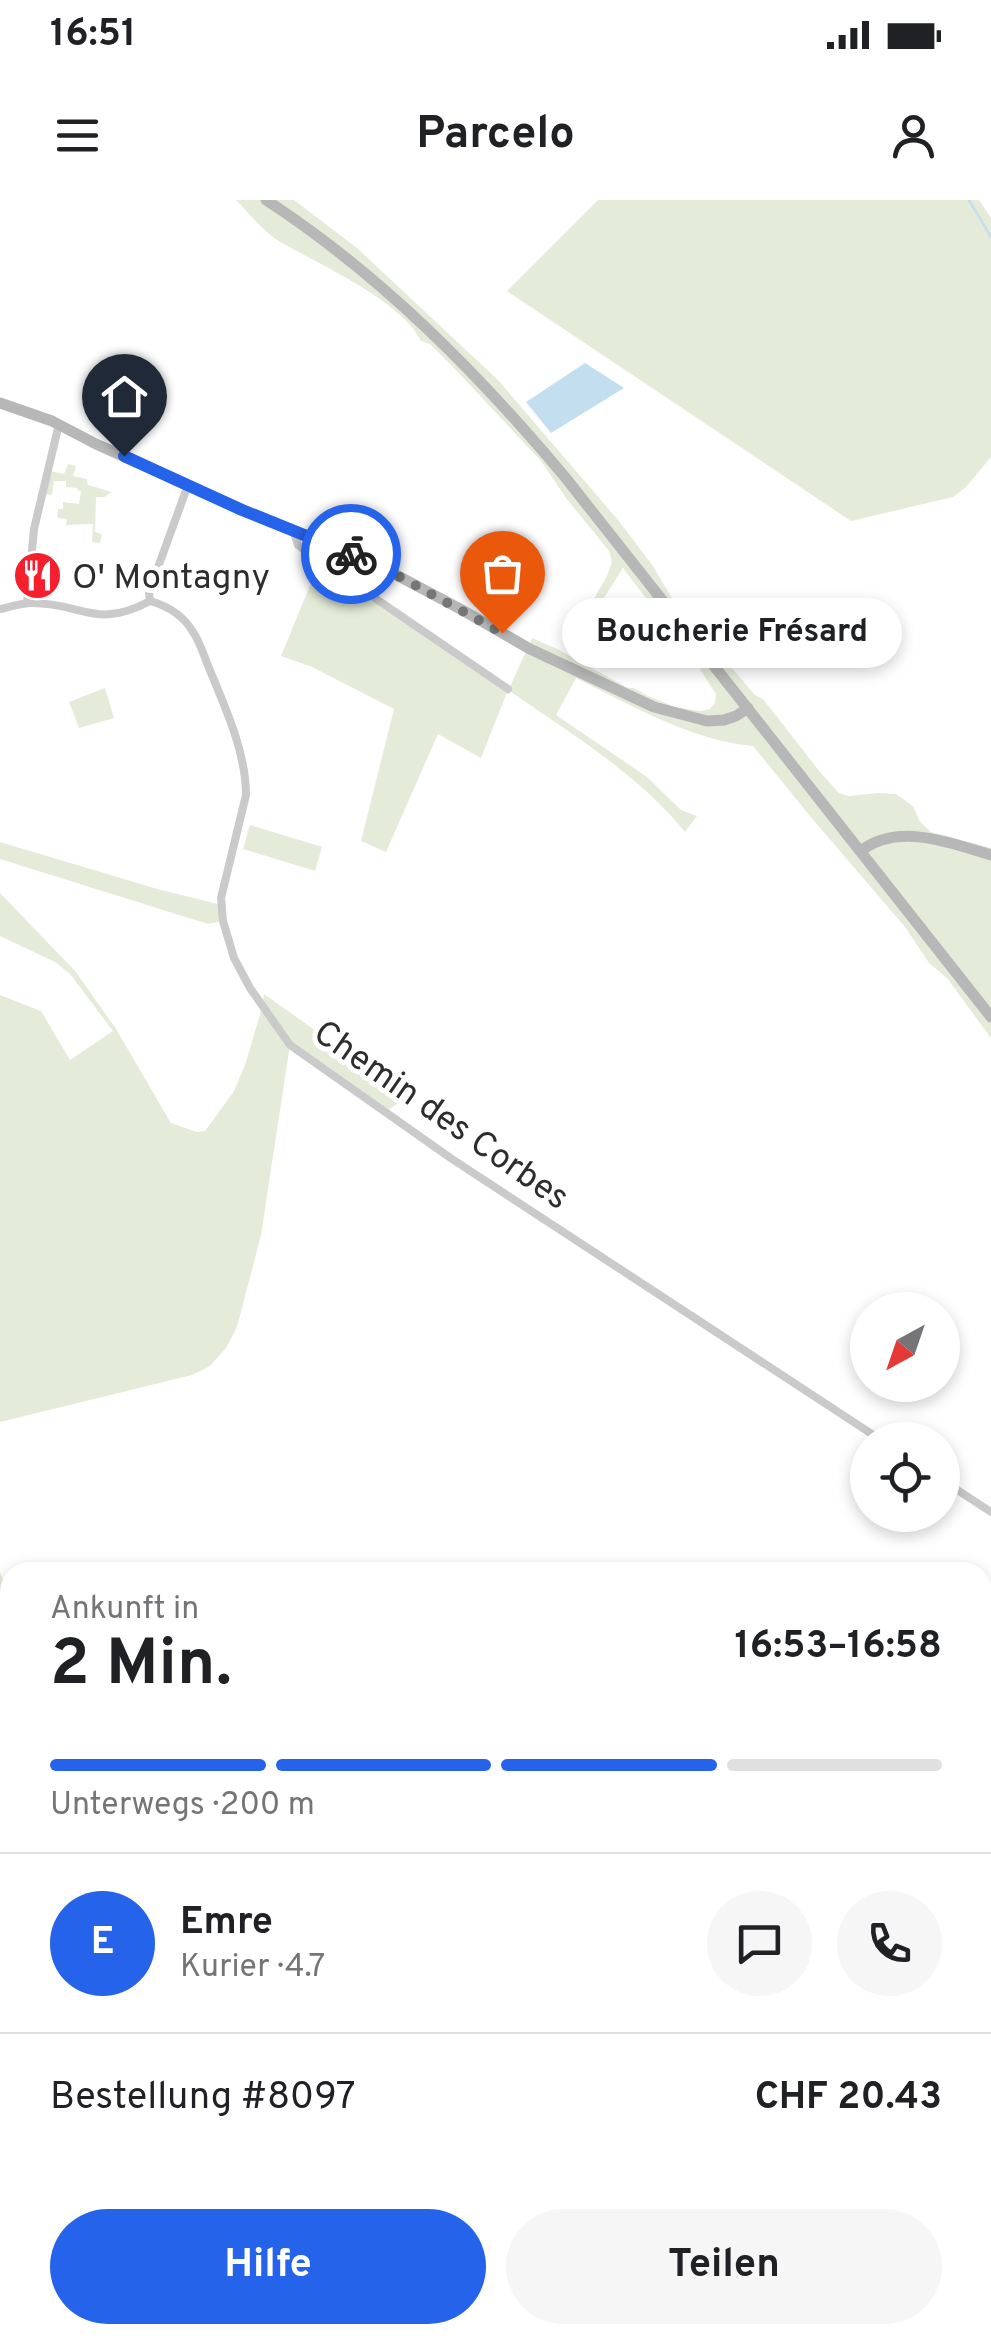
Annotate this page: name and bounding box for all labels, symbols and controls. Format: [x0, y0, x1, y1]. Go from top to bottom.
text: 16:51 [50, 11, 136, 60]
text: Parcelo [416, 107, 575, 164]
icon: menu [50, 108, 105, 163]
icon: person [886, 108, 941, 163]
pin [82, 354, 167, 457]
icon: home [97, 369, 152, 424]
courier [301, 504, 401, 604]
icon: bike [324, 527, 379, 582]
pin [460, 531, 545, 634]
icon: bag [475, 546, 530, 601]
restaurant icon: O' Montagny [11, 550, 63, 602]
place label: O' Montagny [72, 557, 270, 601]
callout: Boucherie Frésard [562, 598, 902, 668]
text: Boucherie Frésard [596, 613, 868, 653]
street label: Chemin des Corbes [304, 1012, 577, 1221]
north arrow [850, 1292, 960, 1402]
map controls [850, 1292, 960, 1532]
button: locate [850, 1422, 960, 1532]
text: Ankunft in [50, 1590, 199, 1630]
text: 16:53–16:58 [734, 1623, 942, 1672]
text: 2 Min. [50, 1626, 232, 1708]
text: Unterwegs · 200 m [50, 1786, 315, 1826]
button: chat [707, 1891, 812, 1996]
button: phone [837, 1891, 942, 1996]
text: Emre [180, 1899, 273, 1948]
text: E [91, 1919, 114, 1968]
text: Kurier · 4.7 [180, 1948, 325, 1988]
text: Bestellung #8097 [50, 2074, 356, 2123]
text: CHF 20.43 [755, 2074, 942, 2123]
button: Hilfe [50, 2209, 486, 2324]
button: Teilen [506, 2209, 942, 2324]

